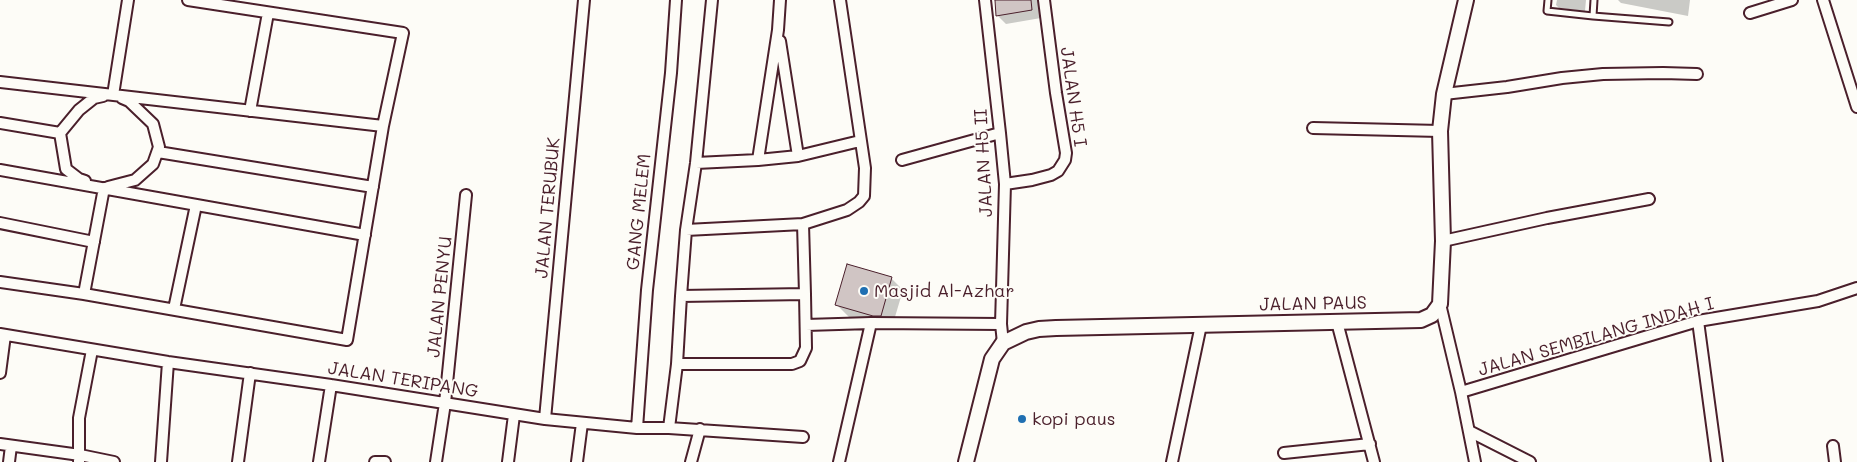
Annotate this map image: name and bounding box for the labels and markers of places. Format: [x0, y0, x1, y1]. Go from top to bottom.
place label: Masjid Al-Azhar [874, 280, 1014, 302]
marker: Masjid Al-Azhar [858, 285, 870, 297]
place label: kopi paus [1032, 408, 1116, 430]
marker: kopi paus [1016, 413, 1028, 425]

